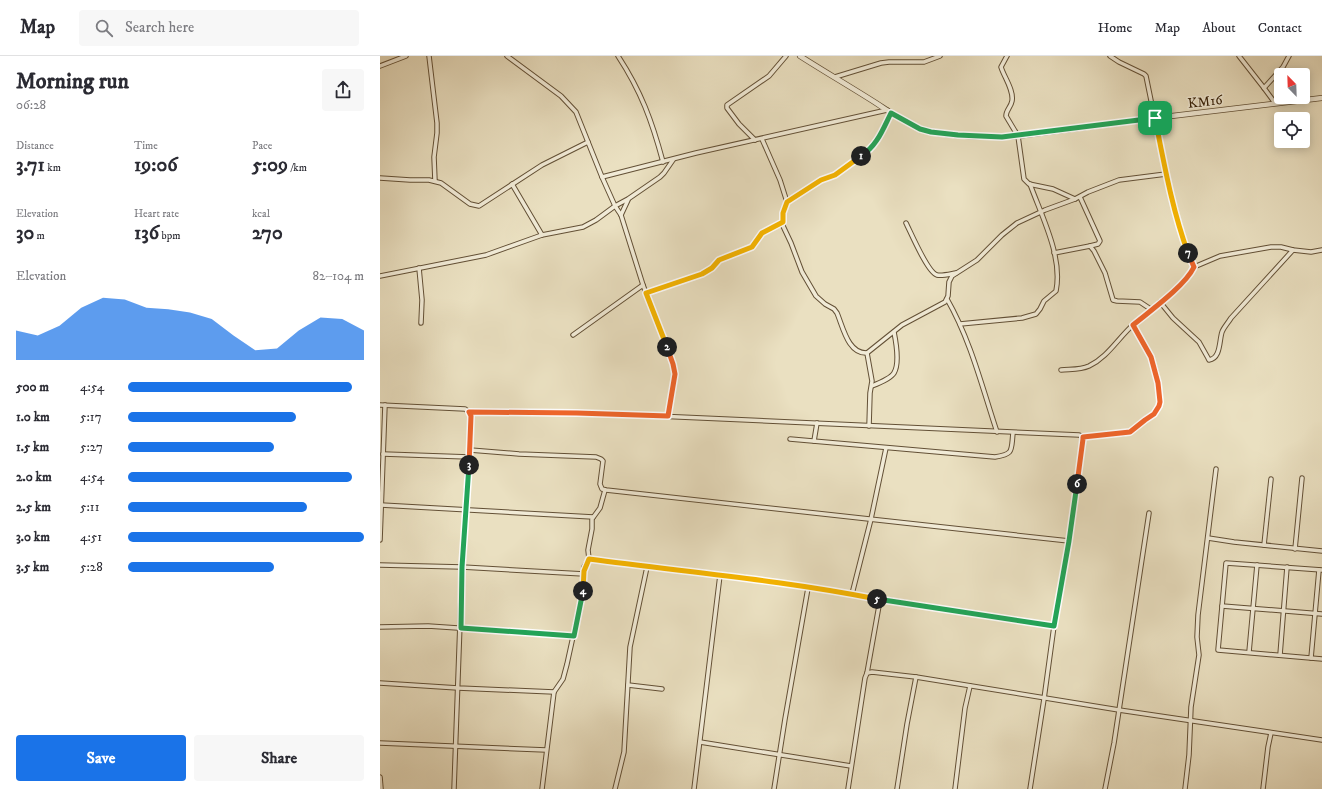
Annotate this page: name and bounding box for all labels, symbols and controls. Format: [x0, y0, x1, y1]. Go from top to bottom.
search box [79, 10, 359, 46]
text: Map [20, 16, 55, 39]
icon: search [93, 17, 115, 39]
text: Search here [125, 18, 194, 37]
text: Home [1098, 19, 1132, 37]
text: Map [1154, 19, 1180, 37]
text: About [1202, 19, 1236, 37]
text: Contact [1258, 19, 1302, 37]
text: Morning run [16, 68, 129, 95]
north arrow [1274, 68, 1310, 104]
map controls [1274, 68, 1310, 148]
button: share [322, 69, 364, 111]
street label: KM16 [1187, 91, 1224, 113]
text: 06:28 [16, 97, 46, 113]
pin [1138, 101, 1172, 135]
icon: arrive [1144, 107, 1166, 129]
button: locate [1274, 112, 1310, 148]
text: Distance [16, 139, 54, 153]
text: Time [134, 139, 158, 153]
text: Pace [252, 139, 272, 153]
pin: 1 [851, 146, 871, 166]
text: 1 [859, 149, 863, 163]
text: 3.71 [16, 153, 45, 178]
text: 19:06 [134, 153, 178, 178]
text: 5:09 [252, 153, 288, 178]
text: km [45, 161, 61, 175]
text: /km [288, 161, 307, 175]
text: Elevation [16, 207, 59, 221]
text: Heart rate [134, 207, 179, 221]
text: kcal [252, 207, 270, 221]
text: 30 [16, 221, 34, 246]
text: 136 [134, 221, 159, 246]
text: 270 [252, 221, 283, 246]
text: m [34, 229, 45, 243]
text: bpm [159, 229, 181, 243]
pin: 7 [1178, 243, 1198, 263]
text: 7 [1185, 246, 1191, 260]
text: Elevation [16, 268, 66, 284]
text: 82–104 m [313, 268, 364, 284]
pin: 2 [657, 337, 677, 357]
text: 2 [664, 340, 670, 354]
text: 500 m [16, 379, 49, 395]
text: 4:54 [80, 379, 104, 395]
text: 1.0 km [16, 409, 50, 425]
text: 5:17 [80, 409, 101, 425]
text: 1.5 km [16, 439, 49, 455]
text: 5:27 [80, 439, 103, 455]
pin: 3 [459, 455, 479, 475]
text: 3 [467, 458, 471, 472]
text: 2.0 km [16, 469, 52, 485]
text: 4:54 [80, 469, 104, 485]
pin: 6 [1067, 474, 1087, 494]
text: 6 [1074, 477, 1080, 491]
text: 2.5 km [16, 499, 51, 515]
text: 5:11 [80, 499, 99, 515]
text: 3.0 km [16, 529, 50, 545]
text: 4:51 [80, 529, 102, 545]
text: 3.5 km [16, 559, 49, 575]
text: 5:28 [80, 559, 103, 575]
pin: 4 [573, 581, 593, 601]
text: 4 [580, 584, 586, 598]
pin: 5 [867, 589, 887, 609]
text: 5 [874, 592, 880, 606]
button: Save [16, 735, 186, 781]
button: Share [194, 735, 364, 781]

